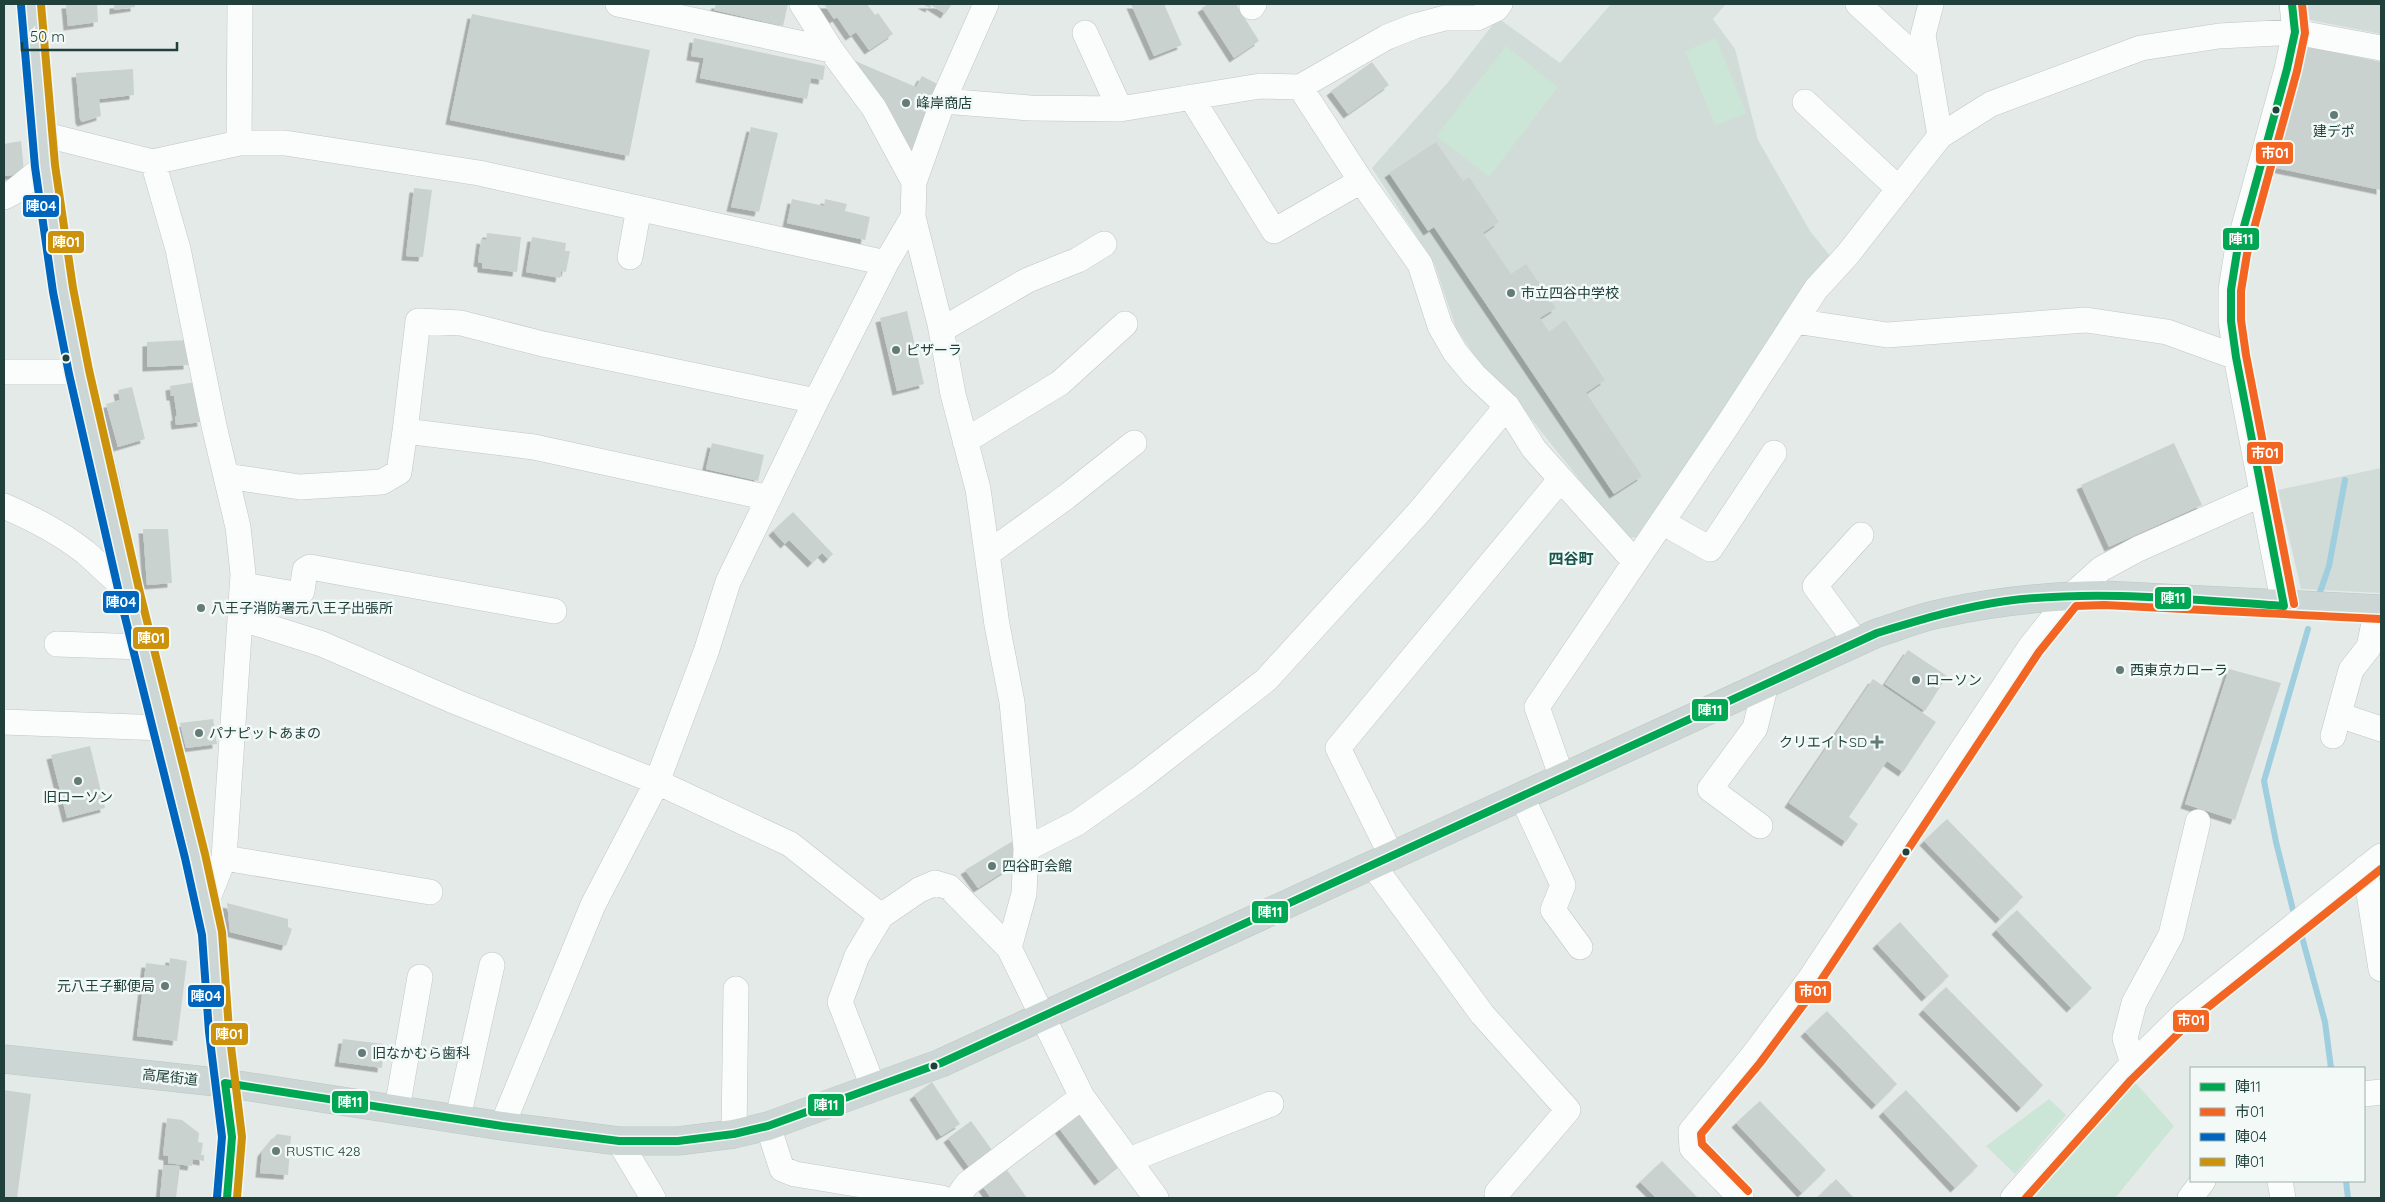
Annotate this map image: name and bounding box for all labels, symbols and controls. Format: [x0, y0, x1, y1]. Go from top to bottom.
scale bar [22, 20, 178, 52]
text: 50 m [30, 27, 65, 46]
place label: 峰岸商店 [916, 94, 972, 112]
marker: 峰岸商店 [900, 97, 912, 109]
unlabelled marker [2271, 105, 2281, 115]
marker: 建デポ [2328, 109, 2340, 121]
place label: 建デポ [2313, 122, 2355, 140]
line badge: 市01 [2255, 141, 2294, 165]
text: 市01 [2261, 144, 2289, 162]
line badge: 陣04 [22, 194, 60, 218]
text: 陣04 [26, 197, 56, 215]
line badge: 陣11 [2222, 227, 2260, 251]
line badge: 陣01 [47, 230, 85, 254]
text: 陣11 [2229, 230, 2253, 248]
text: 陣01 [52, 233, 80, 251]
place label: 市立四谷中学校 [1521, 284, 1619, 302]
marker: 市立四谷中学校 [1505, 287, 1517, 299]
place label: ピザーラ [906, 341, 962, 359]
marker: ピザーラ [890, 344, 902, 356]
unlabelled marker [61, 353, 71, 363]
line badge: 市01 [2246, 441, 2284, 465]
text: 市01 [2251, 444, 2279, 462]
district label: 四谷町 [1548, 549, 1594, 568]
line badge: 陣11 [2154, 586, 2192, 610]
text: 陣11 [2161, 589, 2185, 607]
line badge: 陣04 [102, 590, 140, 614]
text: 陣04 [106, 593, 136, 611]
place label: 八王子消防署元八王子出張所 [211, 599, 393, 617]
marker: 八王子消防署元八王子出張所 [195, 602, 207, 614]
line badge: 陣01 [132, 626, 170, 650]
text: 陣01 [137, 629, 165, 647]
place label: 西東京カローラ [2130, 661, 2228, 679]
marker: 西東京カローラ [2114, 664, 2126, 676]
place label: ローソン [1926, 671, 1982, 689]
marker: ローソン [1910, 674, 1922, 686]
line badge: 陣11 [1691, 698, 1729, 722]
text: 陣11 [1698, 701, 1722, 719]
place label: パナピットあまの [209, 724, 321, 742]
marker: パナピットあまの [193, 727, 205, 739]
place label: クリエイトSD [1779, 733, 1867, 751]
marker: クリエイトSD [1871, 736, 1883, 748]
marker: 旧ローソン [72, 775, 84, 787]
place label: 旧ローソン [43, 788, 113, 806]
unlabelled marker [1901, 847, 1911, 857]
place label: 四谷町会館 [1002, 857, 1072, 875]
marker: 四谷町会館 [986, 860, 998, 872]
line badge: 陣11 [1251, 900, 1289, 924]
text: 陣11 [1258, 903, 1282, 921]
place label: 元八王子郵便局 [57, 977, 155, 995]
marker: 元八王子郵便局 [159, 980, 171, 992]
line badge: 市01 [1794, 980, 1832, 1004]
text: 市01 [1799, 982, 1827, 1000]
line badge: 陣04 [187, 984, 225, 1008]
text: 陣04 [191, 987, 221, 1005]
line badge: 市01 [2172, 1009, 2210, 1033]
text: 市01 [2177, 1011, 2205, 1029]
line badge: 陣01 [210, 1022, 249, 1046]
text: 陣01 [215, 1025, 243, 1043]
place label: 旧なかむら歯科 [372, 1044, 470, 1062]
marker: 旧なかむら歯科 [356, 1047, 368, 1059]
unlabelled marker [929, 1061, 939, 1071]
street label: 高尾街道 [141, 1065, 199, 1089]
legend [2190, 1067, 2365, 1182]
text: 陣11 [2235, 1077, 2261, 1096]
line badge: 陣11 [331, 1090, 369, 1114]
text: 陣11 [338, 1093, 362, 1111]
line badge: 陣11 [807, 1093, 845, 1117]
text: 陣11 [814, 1096, 838, 1114]
text: 市01 [2235, 1102, 2264, 1121]
text: 陣04 [2235, 1127, 2267, 1146]
place label: RUSTIC 428 [286, 1142, 361, 1160]
marker: RUSTIC 428 [270, 1145, 282, 1157]
text: 陣01 [2235, 1152, 2264, 1171]

